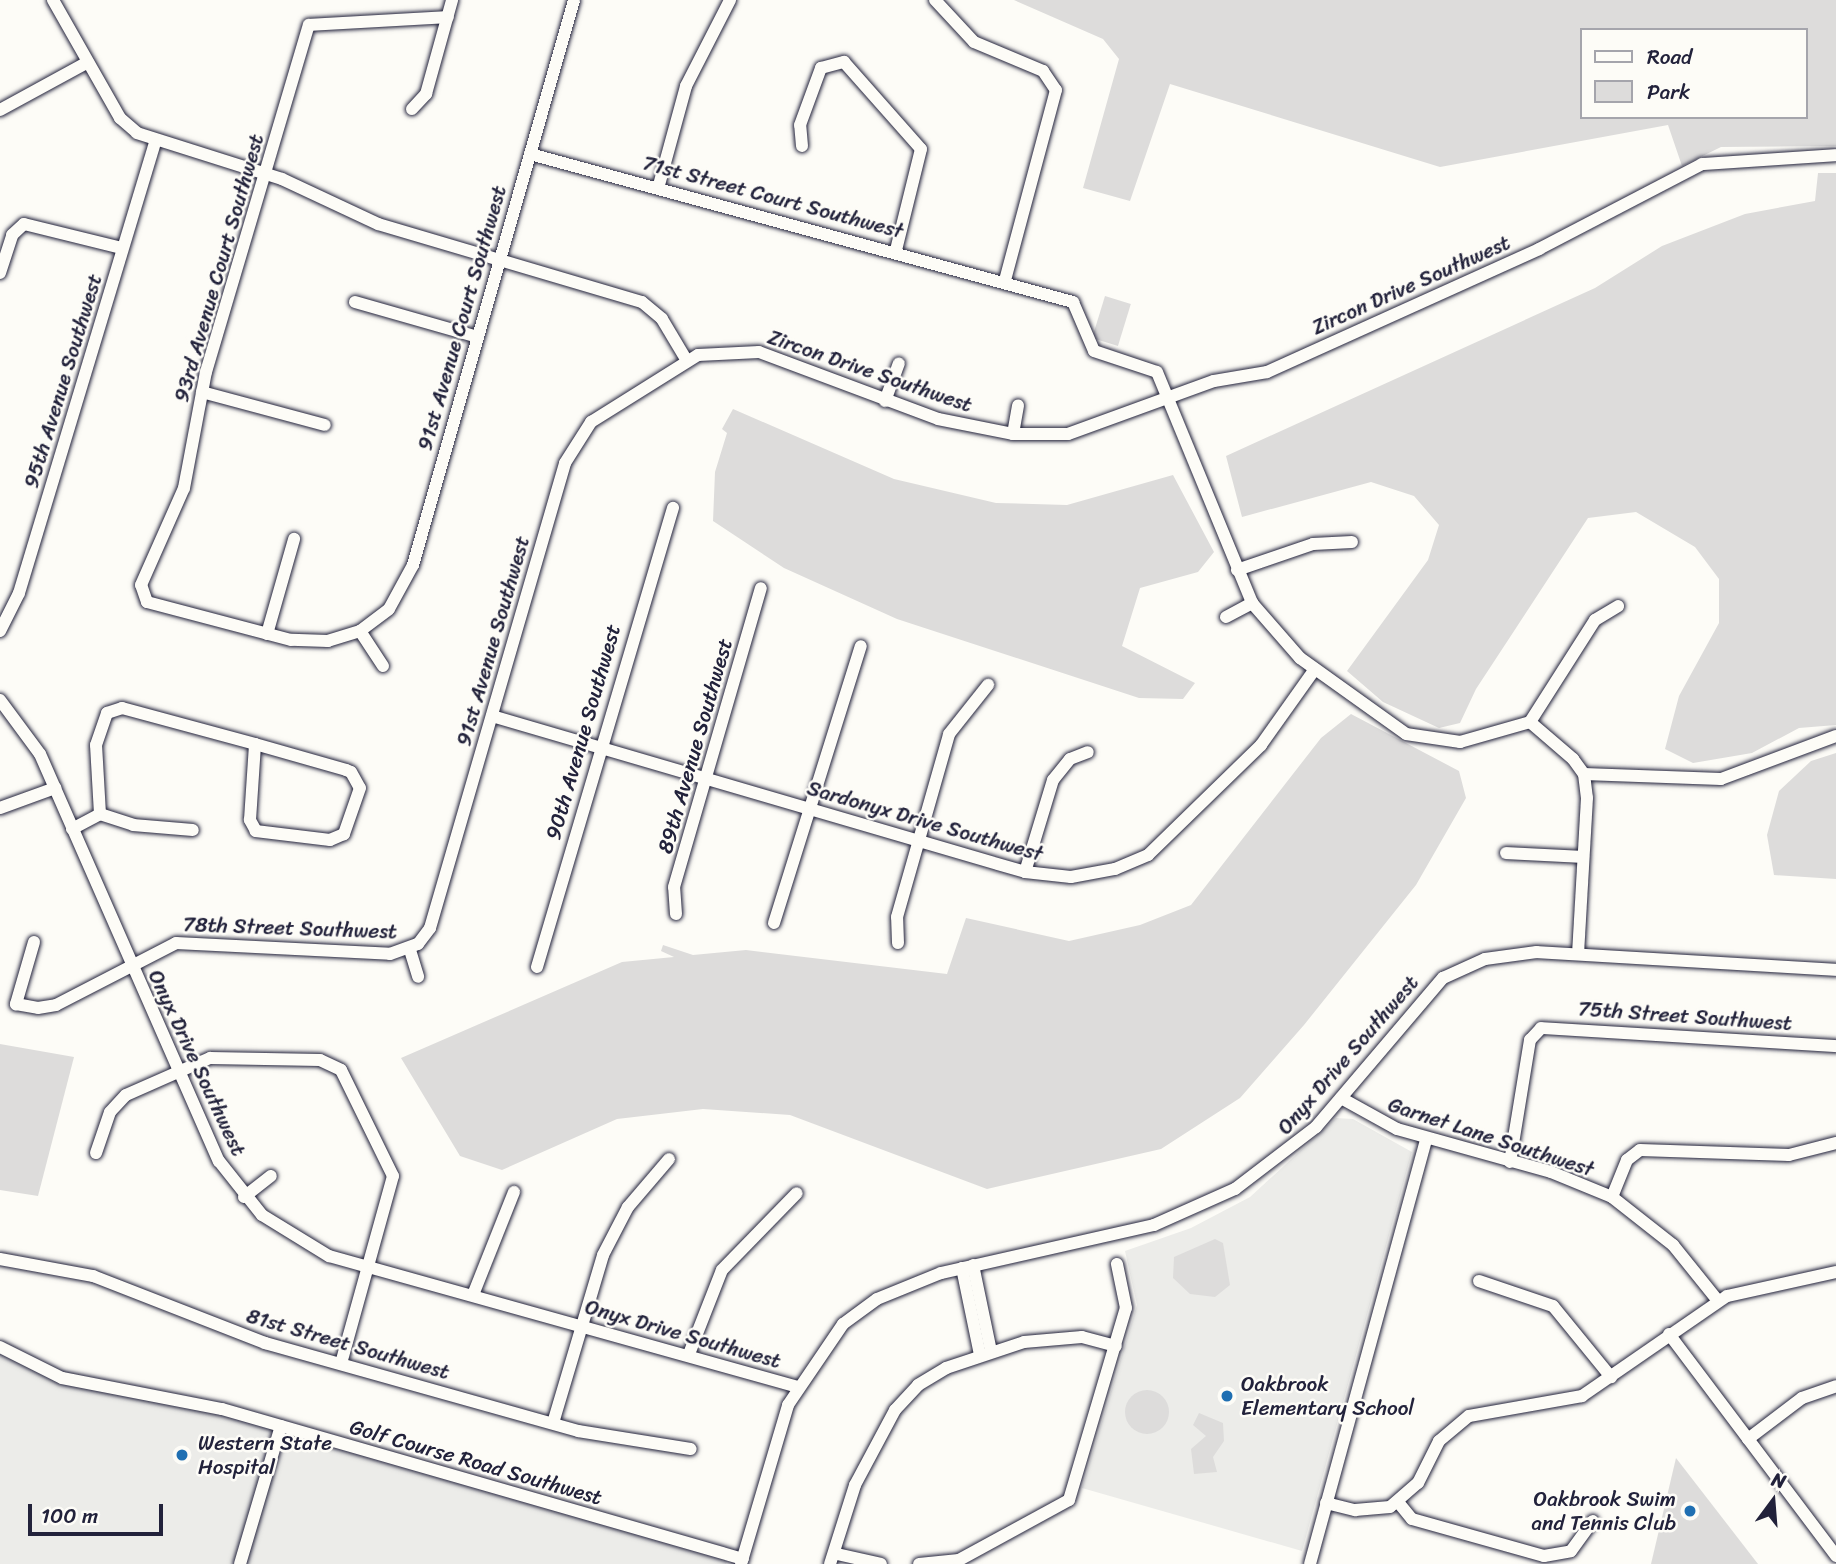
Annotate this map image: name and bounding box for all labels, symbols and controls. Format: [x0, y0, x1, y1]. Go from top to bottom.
legend [1580, 28, 1808, 119]
text: Road [1647, 38, 1692, 76]
text: Park [1647, 73, 1690, 111]
street label: 93rd Avenue Court Southwest [168, 130, 270, 406]
street label: 71st Street Court Southwest [640, 150, 906, 244]
street label: 91st Avenue Court Southwest [412, 182, 512, 454]
street label: Zircon Drive Southwest [1307, 230, 1515, 340]
street label: 95th Avenue Southwest [18, 271, 108, 491]
street label: Zircon Drive Southwest [764, 324, 976, 418]
street label: 91st Avenue Southwest [451, 533, 535, 749]
street label: 90th Avenue Southwest [540, 621, 626, 843]
street label: 89th Avenue Southwest [652, 636, 738, 856]
street label: Sardonyx Drive Southwest [804, 775, 1046, 867]
street label: 78th Street Southwest [182, 912, 398, 944]
street label: Onyx Drive Southwest [143, 965, 251, 1161]
street label: Onyx Drive Southwest [1272, 970, 1424, 1140]
street label: 75th Street Southwest [1577, 996, 1793, 1036]
street label: Garnet Lane Southwest [1385, 1092, 1597, 1182]
street label: Onyx Drive Southwest [582, 1294, 784, 1374]
street label: 81st Street Southwest [243, 1303, 453, 1385]
place label: Oakbrook Elementary School [1241, 1371, 1414, 1421]
marker: Oakbrook Elementary School [1219, 1388, 1235, 1404]
street label: Golf Course Road Southwest [346, 1414, 606, 1510]
place label: Western State Hospital [198, 1430, 333, 1480]
marker: Western State Hospital [172, 1445, 192, 1465]
text: N [1768, 1463, 1790, 1498]
north arrow [1738, 1466, 1808, 1536]
place label: Oakbrook Swim and Tennis Club [1533, 1486, 1676, 1536]
scale bar [32, 1490, 166, 1534]
text: 100 m [41, 1497, 98, 1535]
marker: Oakbrook Swim and Tennis Club [1682, 1503, 1698, 1519]

